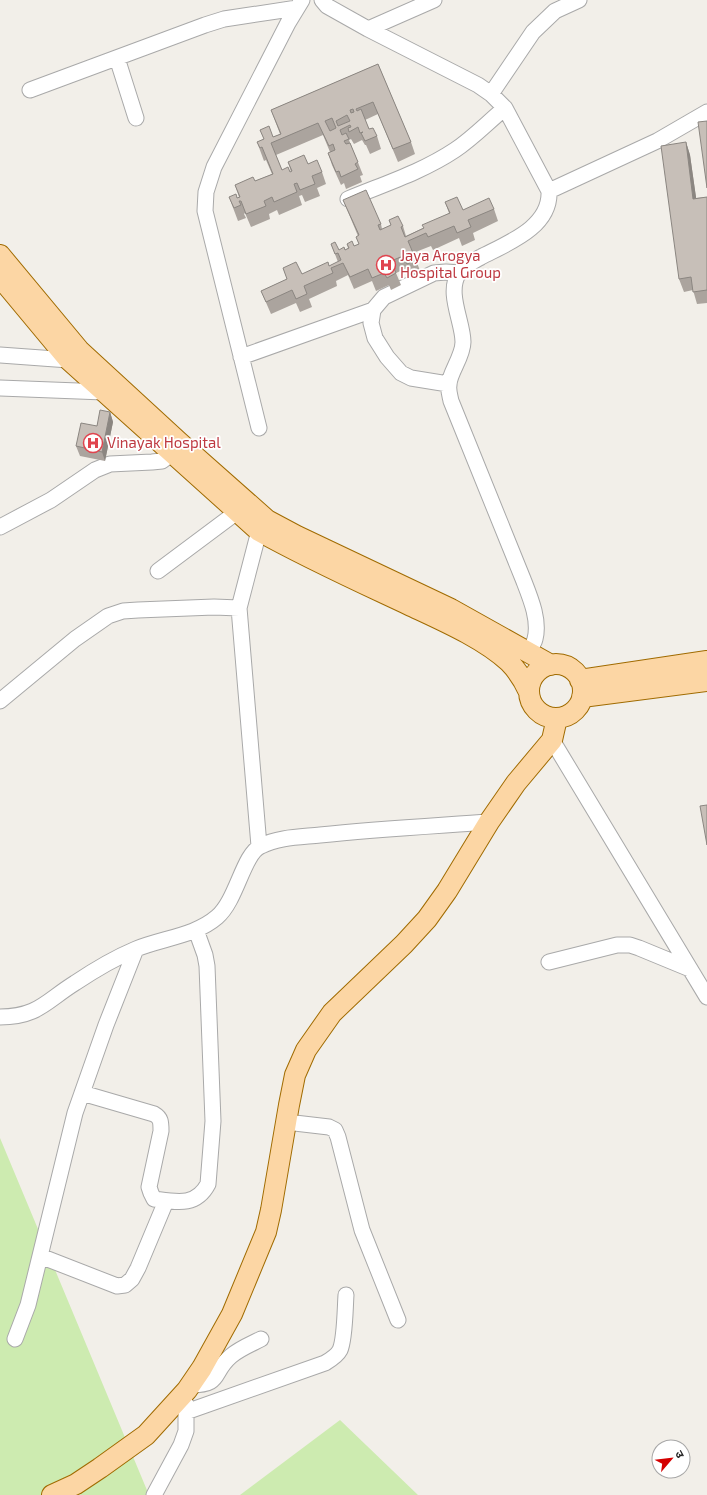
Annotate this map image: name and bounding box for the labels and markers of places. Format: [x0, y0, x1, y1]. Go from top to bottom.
place label: Jaya Arogya Hospital Group [400, 246, 501, 281]
hospital icon: Jaya Arogya Hospital Group [375, 254, 397, 276]
hospital icon: Vinayak Hospital [82, 432, 104, 454]
place label: Vinayak Hospital [107, 433, 221, 451]

